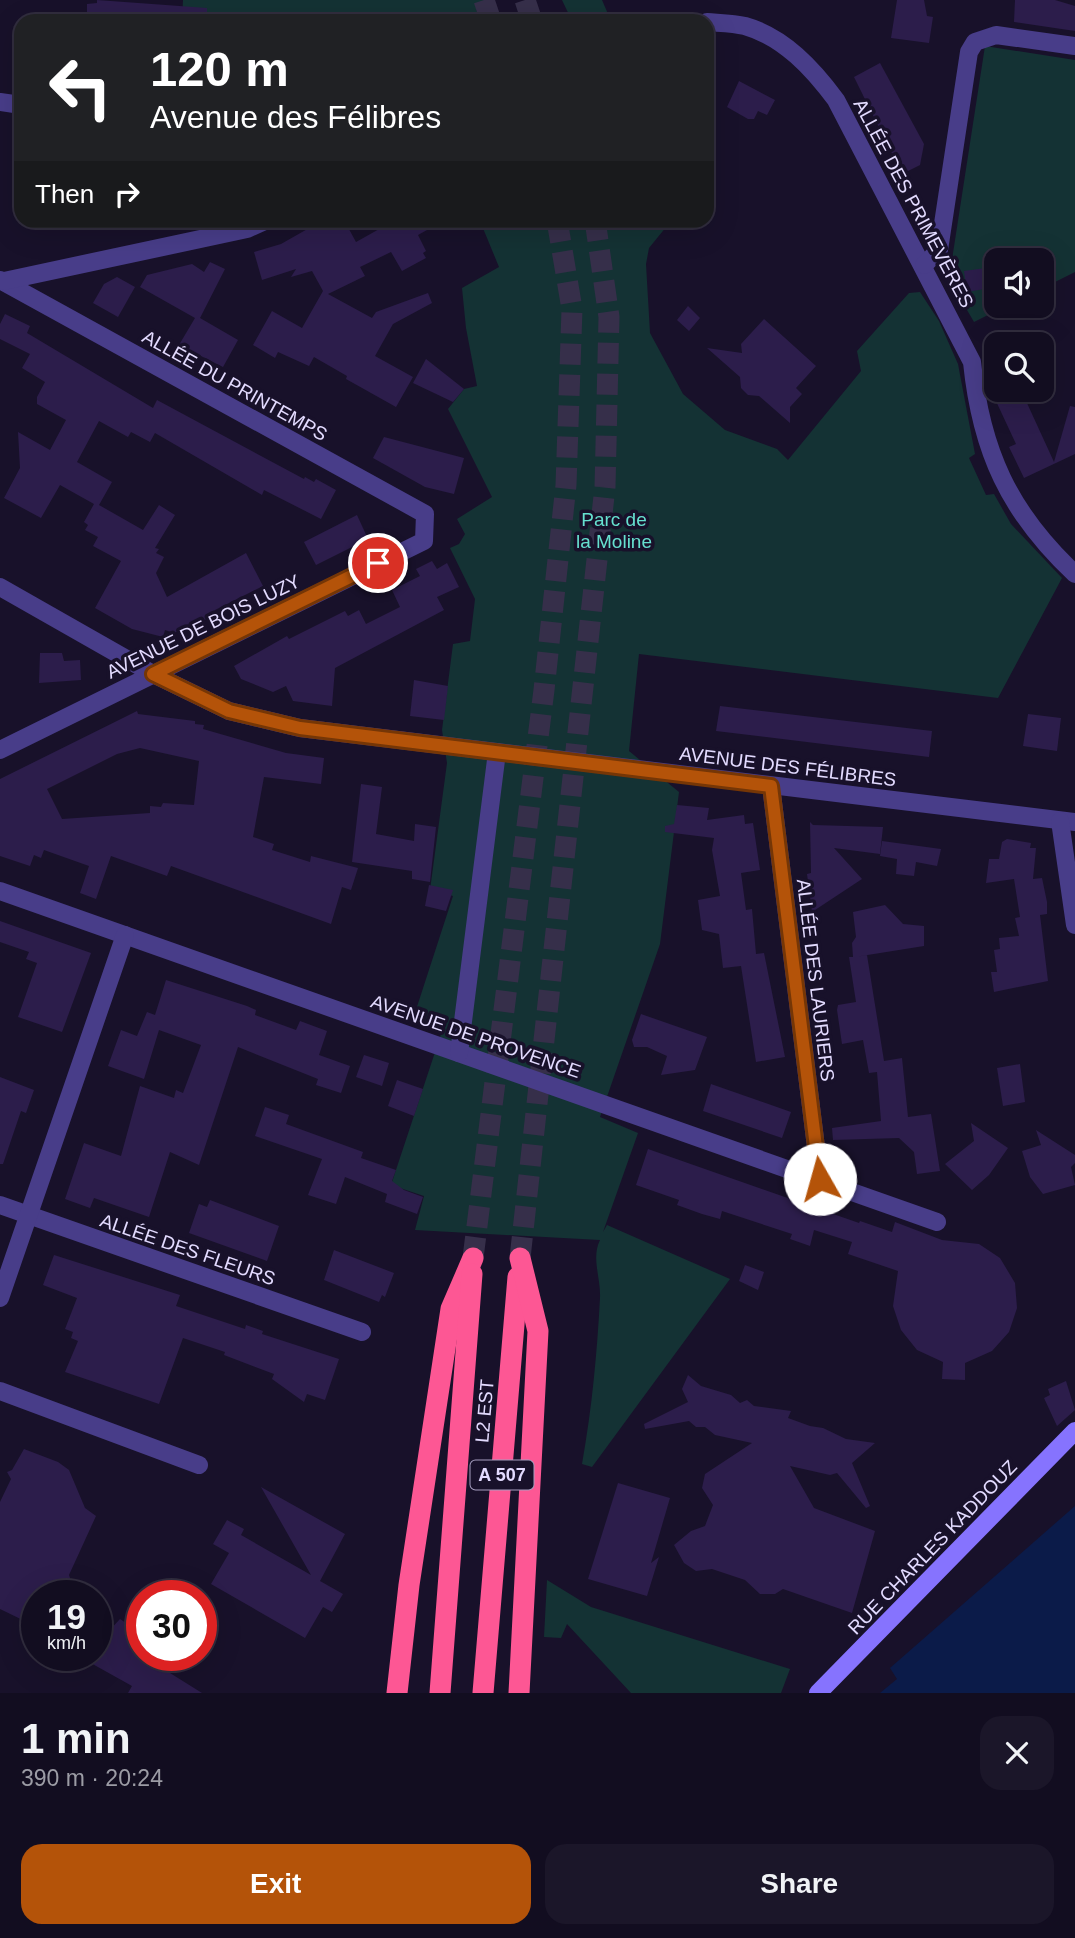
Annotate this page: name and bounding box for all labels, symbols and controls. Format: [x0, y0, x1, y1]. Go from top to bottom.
icon: left [35, 42, 126, 133]
text: 120 m [150, 42, 289, 96]
street label: ALLÉE DES PRIMEVÈRES [850, 95, 978, 311]
text: Avenue des Félibres [150, 99, 441, 135]
icon: right [108, 175, 146, 213]
text: Then [35, 179, 94, 209]
map controls [984, 248, 1054, 402]
button: sound [984, 248, 1054, 318]
street label: ALLÉE DU PRINTEMPS [139, 326, 331, 445]
button: search [984, 332, 1054, 402]
park label: Parc de la Moline [576, 509, 652, 552]
pin [348, 533, 408, 593]
icon: arrive [359, 544, 397, 582]
street label: AVENUE DE BOIS LUZY [103, 570, 304, 683]
street label: AVENUE DES FÉLIBRES [678, 743, 898, 790]
street label: ALLÉE DES LAURIERS [793, 878, 838, 1082]
street label: AVENUE DE PROVENCE [368, 991, 583, 1082]
position arrow [783, 1142, 857, 1216]
street label: ALLÉE DES FLEURS [98, 1210, 278, 1289]
street label: L2 EST [471, 1378, 498, 1444]
street label: RUE CHARLES KADDOUZ [844, 1456, 1021, 1639]
road number: A 507 [470, 1460, 534, 1490]
speed limit sign: 30 [126, 1580, 217, 1671]
text: 19 [47, 1597, 86, 1636]
text: km/h [47, 1633, 86, 1653]
text: 1 min [21, 1715, 131, 1762]
button: close [980, 1716, 1054, 1790]
text: 390 m · 20:24 [21, 1765, 163, 1791]
button: Exit [21, 1844, 531, 1924]
button: Share [545, 1844, 1054, 1924]

